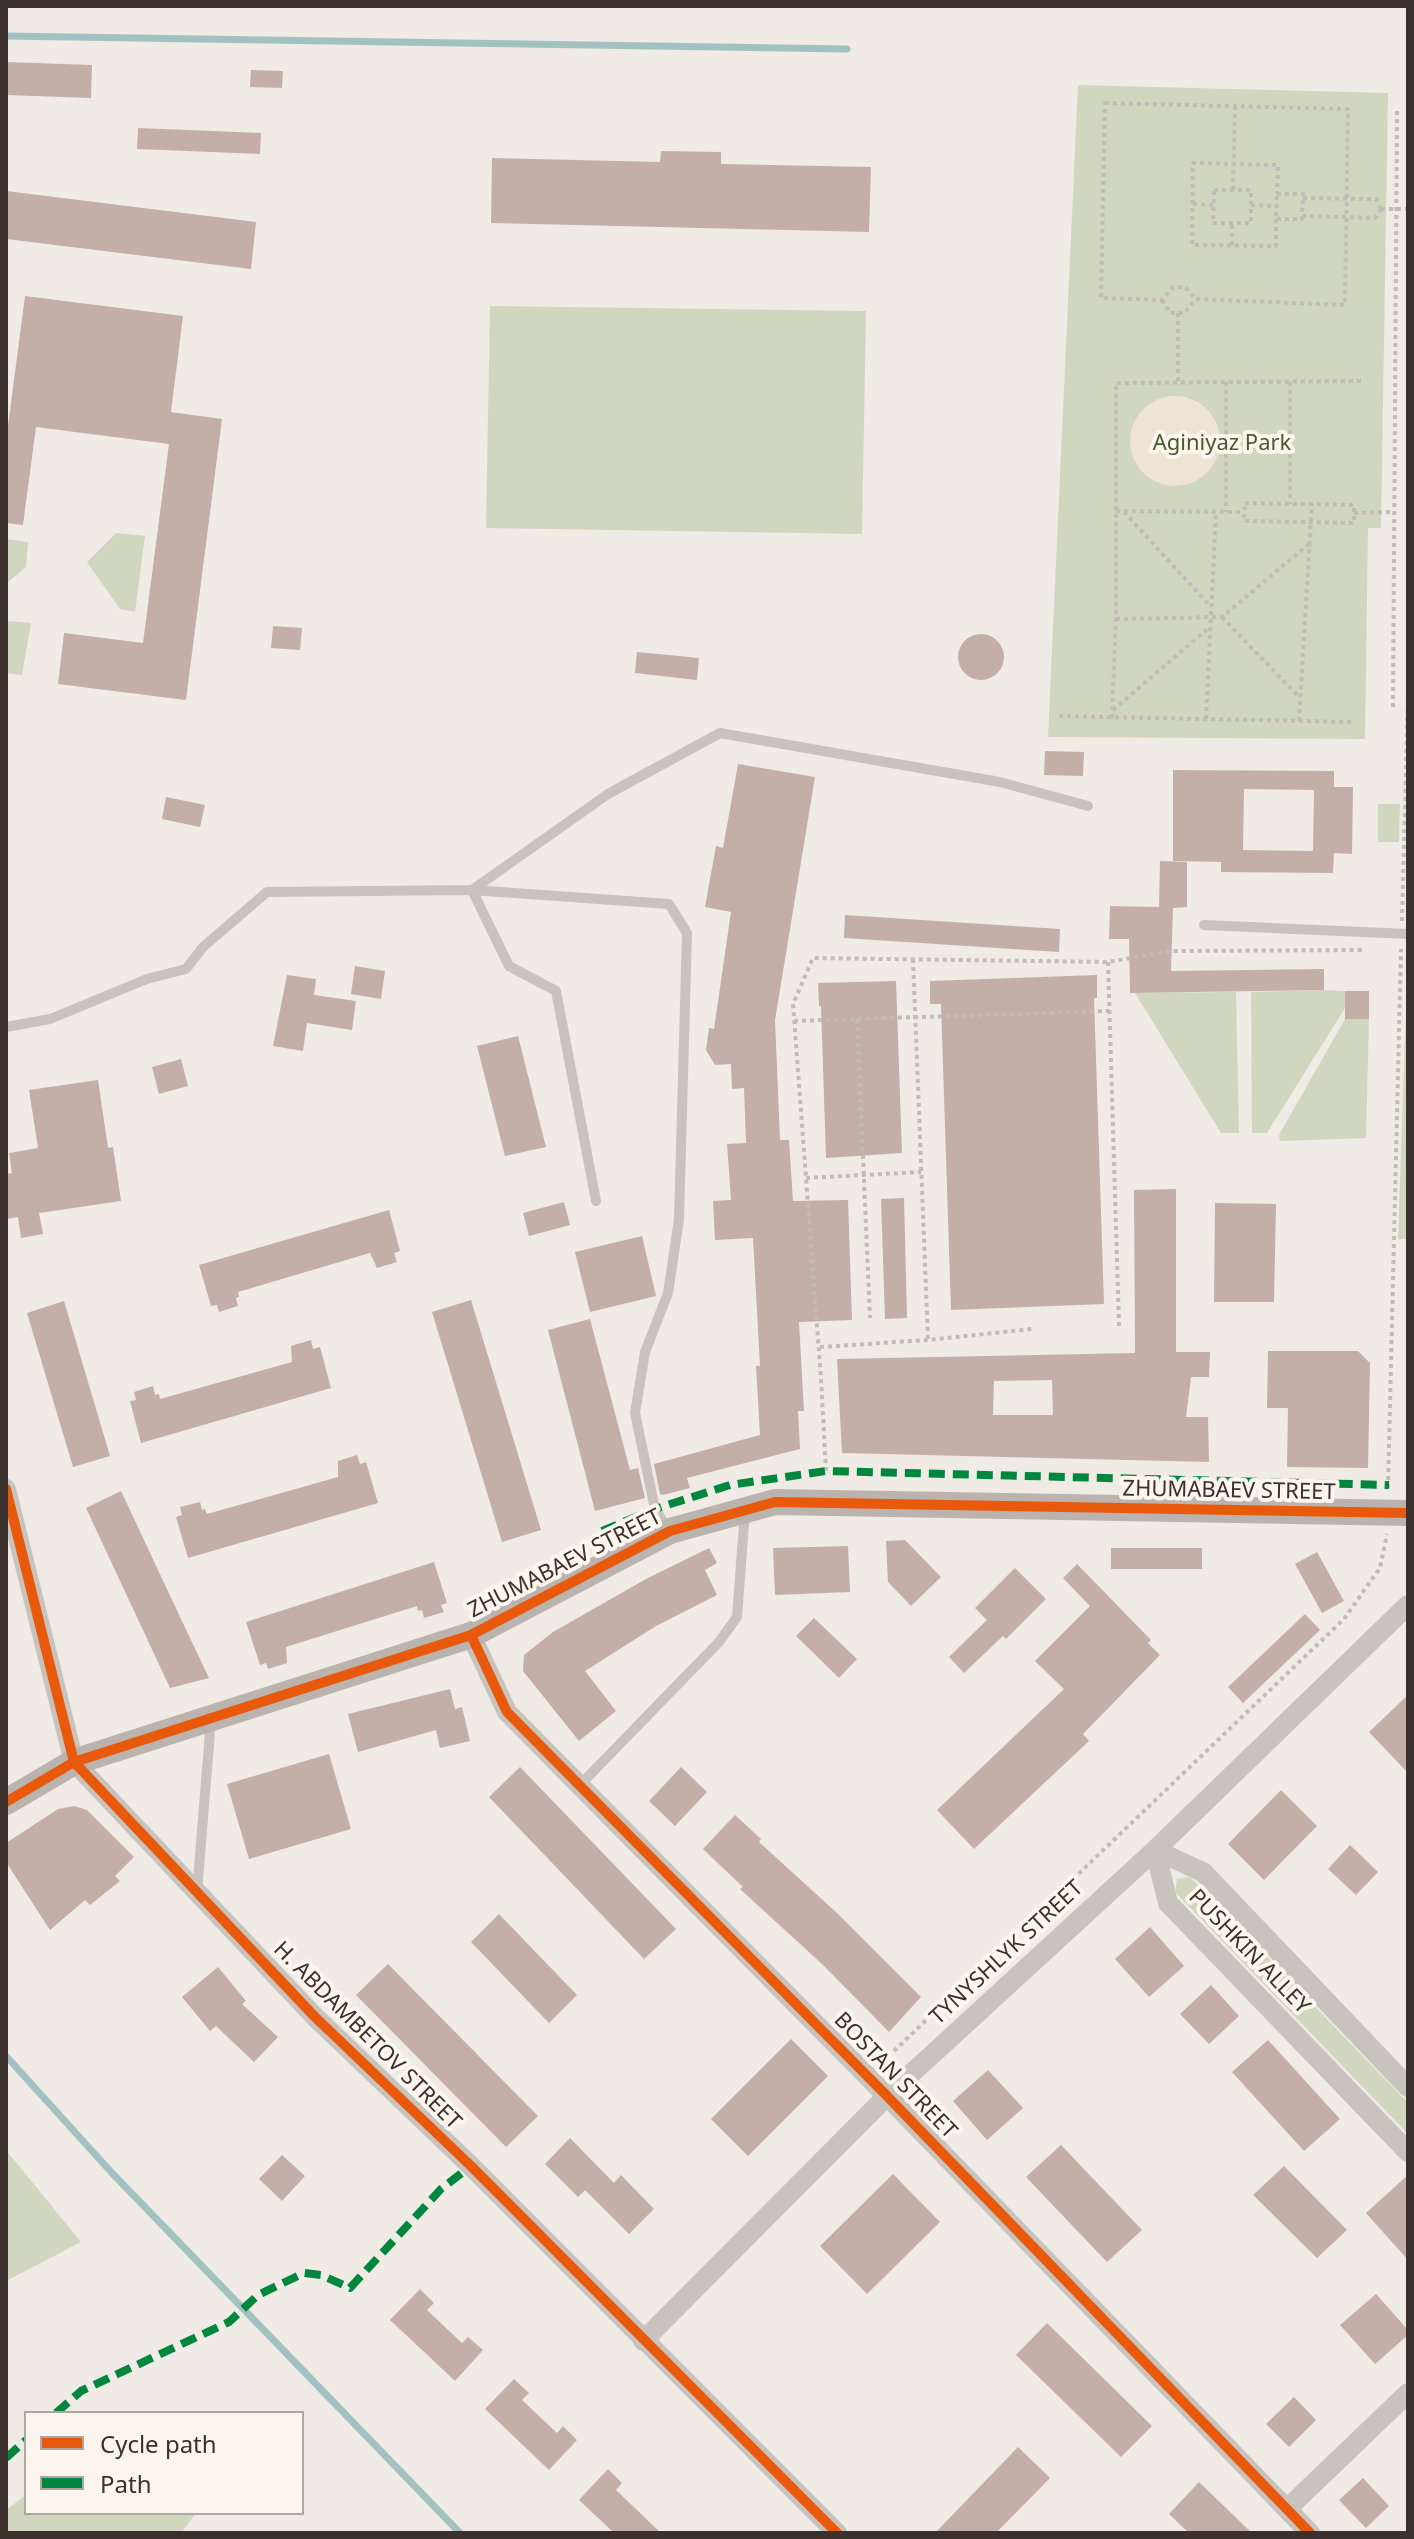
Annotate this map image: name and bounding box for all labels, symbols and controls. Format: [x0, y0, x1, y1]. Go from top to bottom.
park label: Aginiyaz Park [1153, 431, 1291, 457]
street label: ZHUMABAEV STREET [1122, 1476, 1336, 1506]
street label: ZHUMABAEV STREET [464, 1504, 666, 1624]
street label: TYNYSHLYK STREET [925, 1875, 1089, 2031]
street label: PUSHKIN ALLEY [1183, 1884, 1315, 2020]
street label: H. ABDAMBETOV STREET [268, 1937, 466, 2135]
street label: BOSTAN STREET [828, 2007, 962, 2145]
legend [24, 2411, 304, 2515]
text: Cycle path [100, 2427, 217, 2460]
text: Path [100, 2467, 151, 2500]

